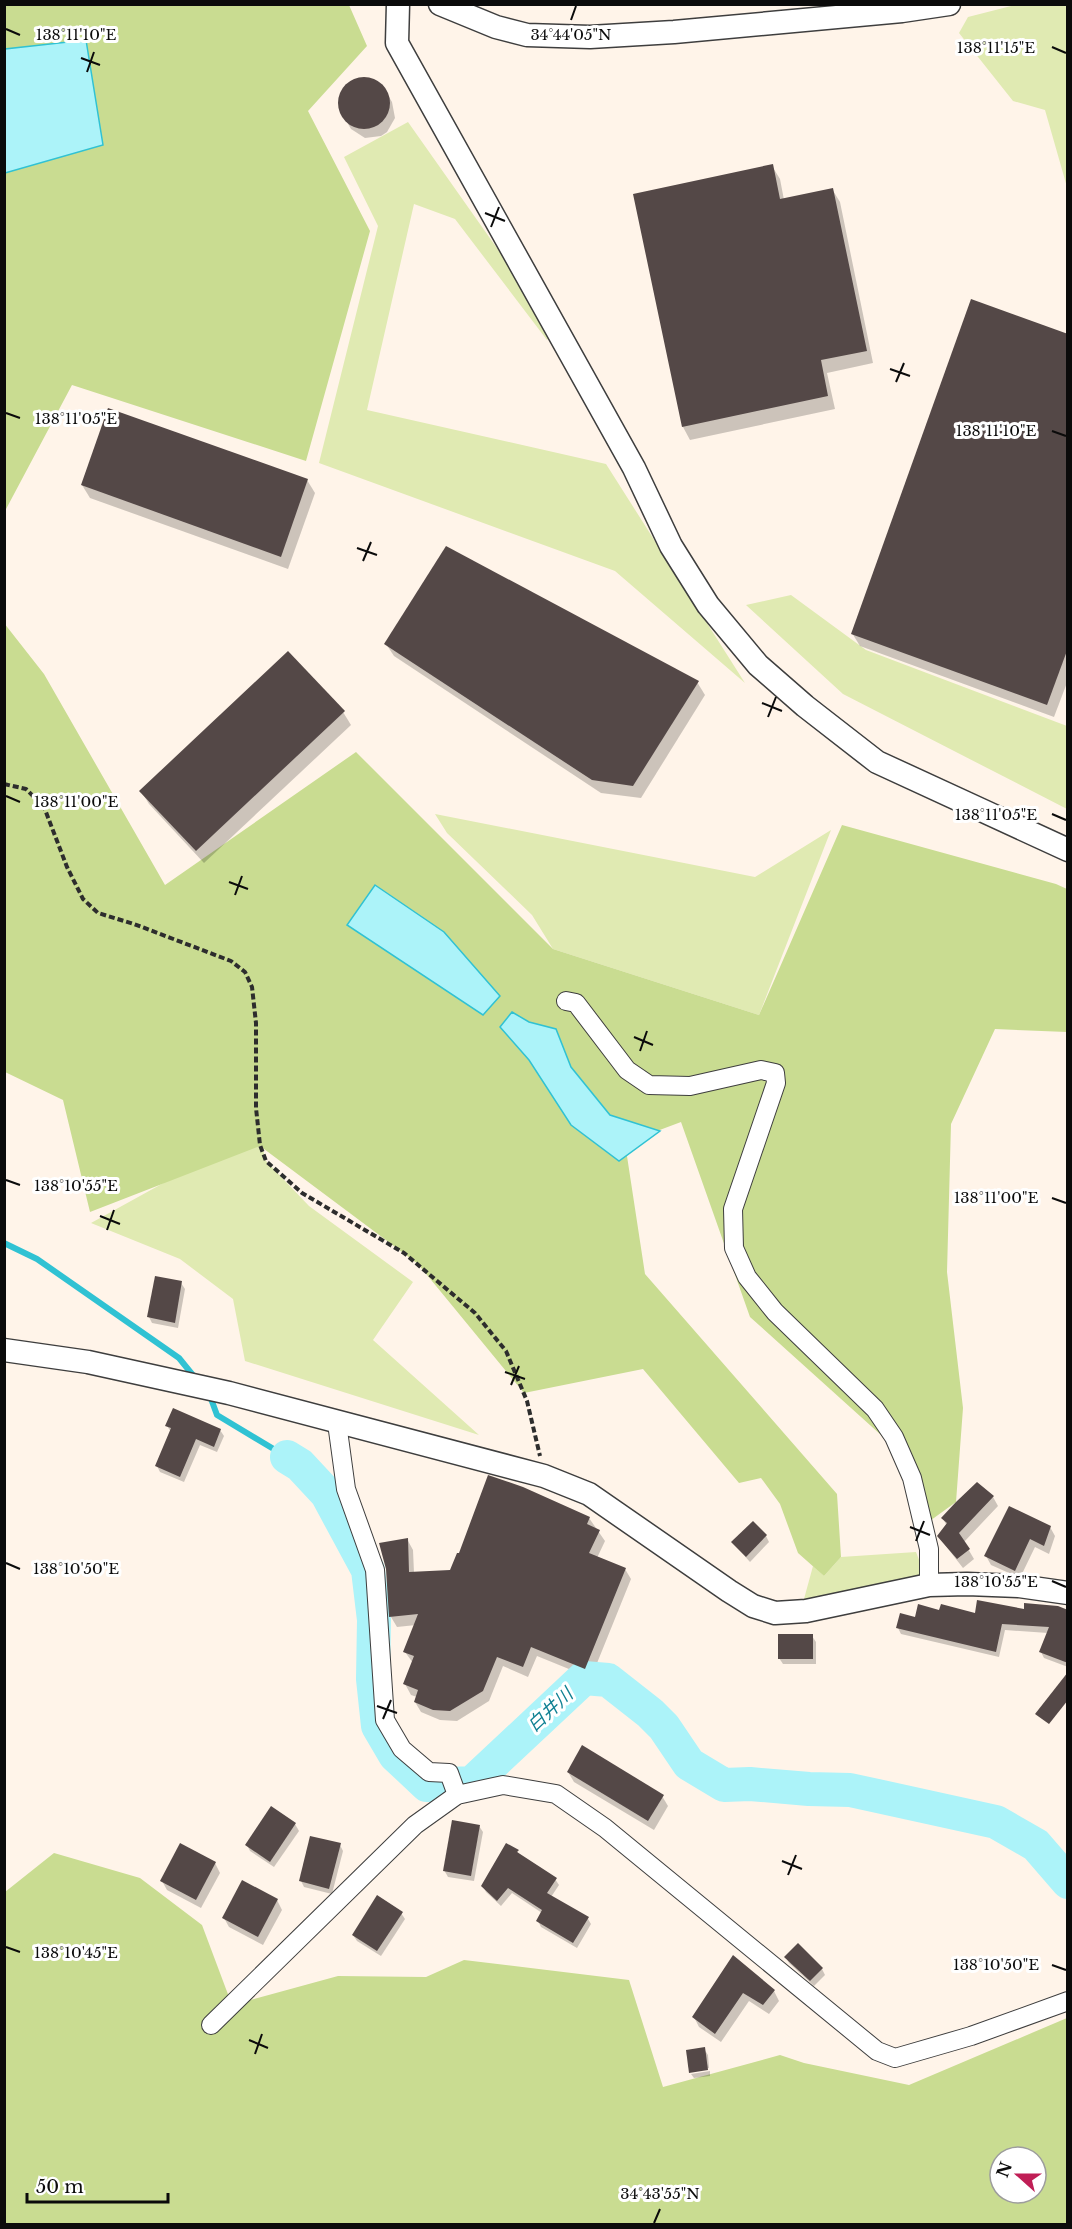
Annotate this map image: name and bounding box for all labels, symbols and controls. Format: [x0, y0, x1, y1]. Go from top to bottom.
text: 138°11'10"E [36, 25, 116, 44]
text: 34°44'05"N [530, 25, 612, 44]
text: 138°11'15"E [957, 38, 1035, 57]
text: 138°11'05"E [35, 409, 117, 428]
text: 138°11'10"E [956, 421, 1036, 440]
text: 138°11'00"E [34, 792, 118, 811]
text: 138°11'05"E [955, 805, 1037, 824]
text: 138°10'55"E [34, 1176, 118, 1195]
text: 138°11'00"E [954, 1188, 1038, 1207]
text: 138°10'50"E [33, 1559, 119, 1578]
text: 138°10'55"E [954, 1572, 1038, 1591]
water label: 白井川 [523, 1682, 579, 1736]
text: 138°10'45"E [34, 1943, 118, 1962]
text: 138°10'50"E [953, 1955, 1039, 1974]
north arrow [988, 2145, 1048, 2205]
text: N [992, 2159, 1016, 2180]
scale bar [27, 2166, 168, 2204]
text: 50 m [36, 2176, 84, 2198]
text: 34°43'55"N [620, 2184, 700, 2203]

